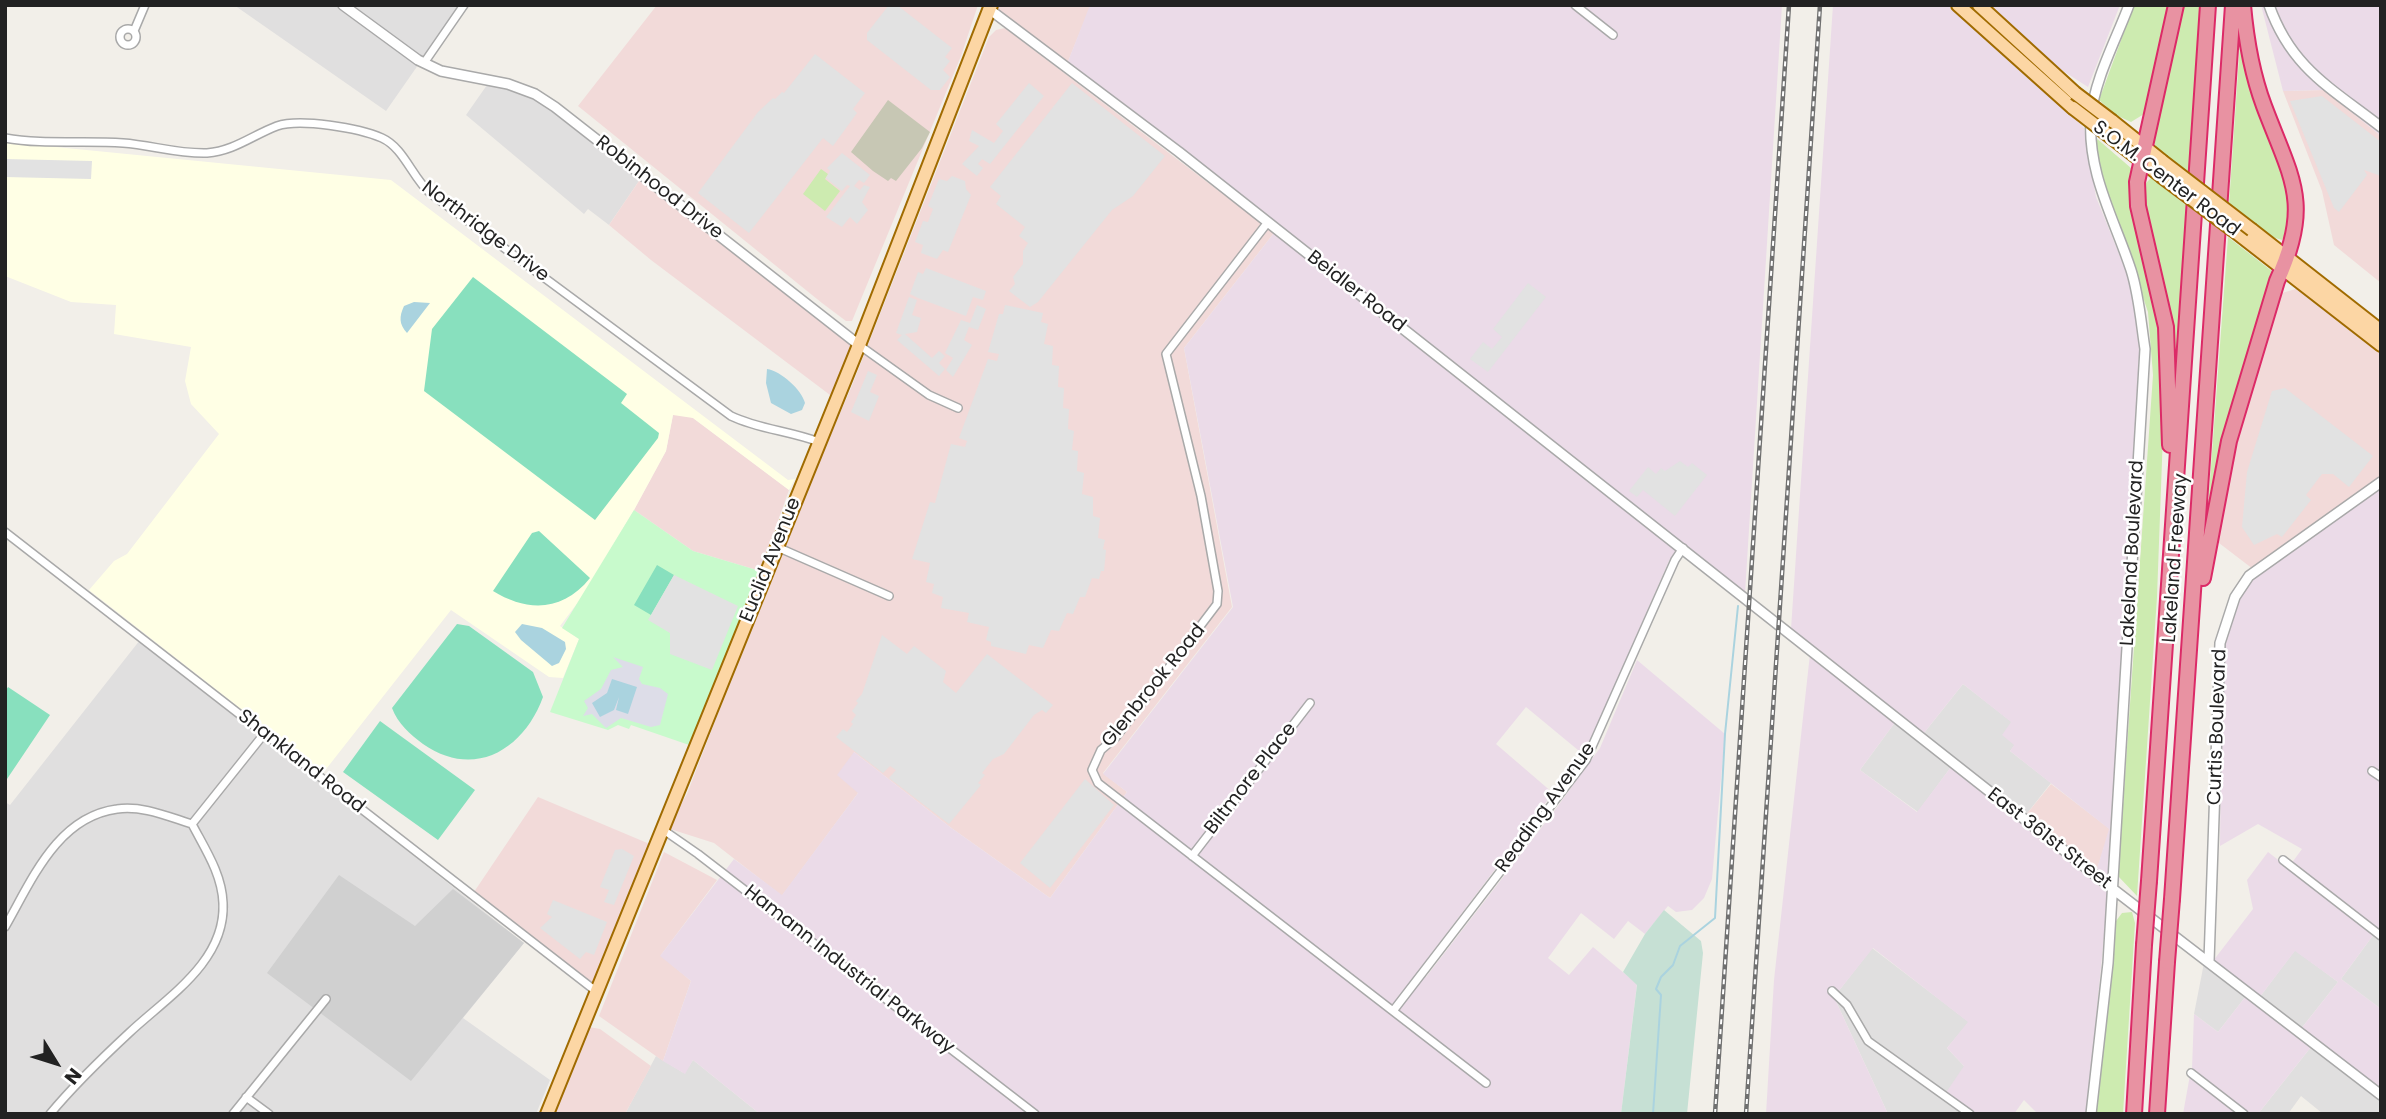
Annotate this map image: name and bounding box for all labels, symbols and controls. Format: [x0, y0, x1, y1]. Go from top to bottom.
street label: S.O.M. Center Road [2088, 116, 2244, 242]
street label: Robinhood Drive [591, 131, 727, 245]
street label: Northridge Drive [417, 177, 553, 287]
street label: Beidler Road [1302, 246, 1410, 338]
street label: Lakeland Boulevard [2117, 459, 2149, 647]
street label: Lakeland Freeway [2159, 473, 2193, 643]
street label: Euclid Avenue [736, 495, 806, 625]
street label: Glenbrook Road [1097, 620, 1211, 752]
street label: Curtis Boulevard [2204, 648, 2232, 806]
street label: Shankland Road [233, 705, 369, 819]
street label: Biltmore Place [1200, 719, 1302, 839]
street label: Reading Avenue [1491, 739, 1601, 877]
street label: East 361st Street [1982, 783, 2116, 895]
street label: Hamann Industrial Parkway [739, 881, 959, 1059]
north arrow [21, 1028, 91, 1098]
text: N [58, 1062, 88, 1090]

